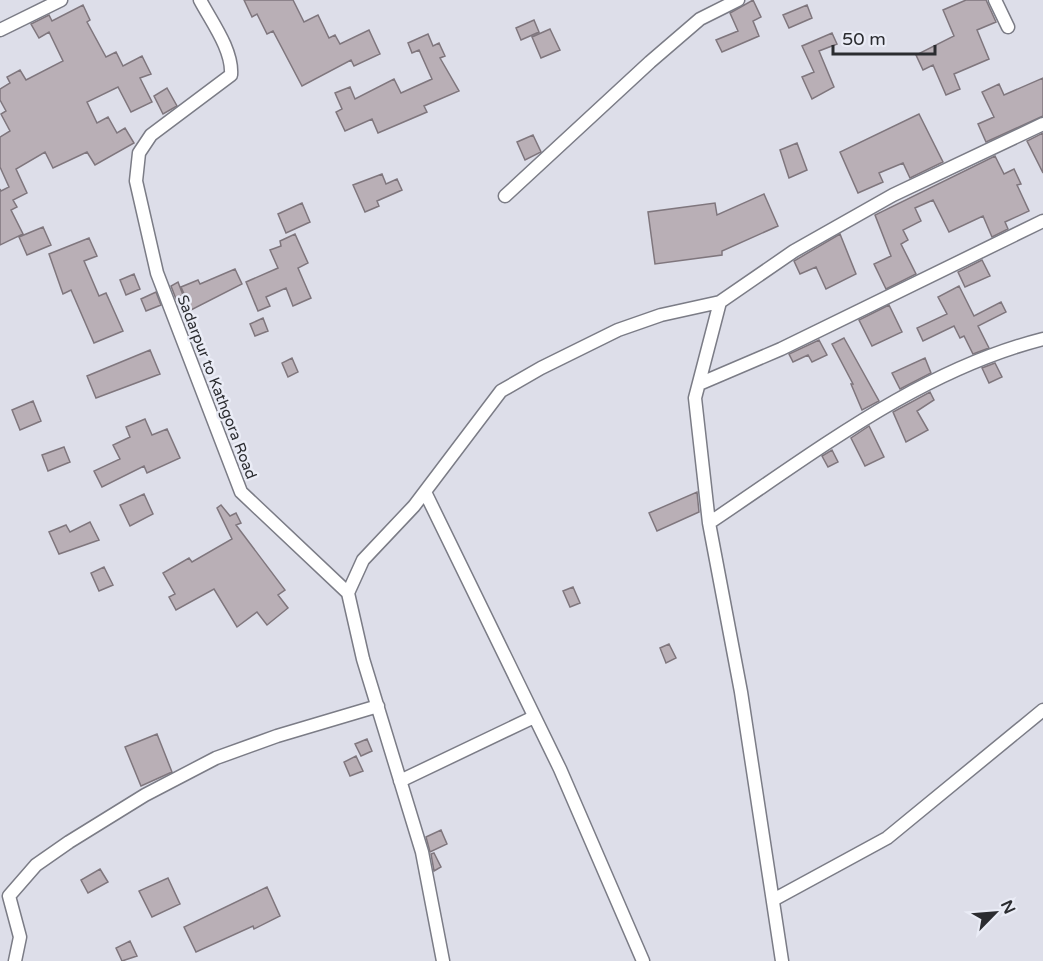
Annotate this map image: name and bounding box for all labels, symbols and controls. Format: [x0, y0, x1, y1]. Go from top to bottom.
scale bar [833, 18, 935, 56]
text: 50 m [842, 28, 886, 50]
street label: Sadarpur to Kathgora Road [174, 292, 260, 482]
north arrow [965, 883, 1025, 943]
text: N [996, 897, 1019, 917]

